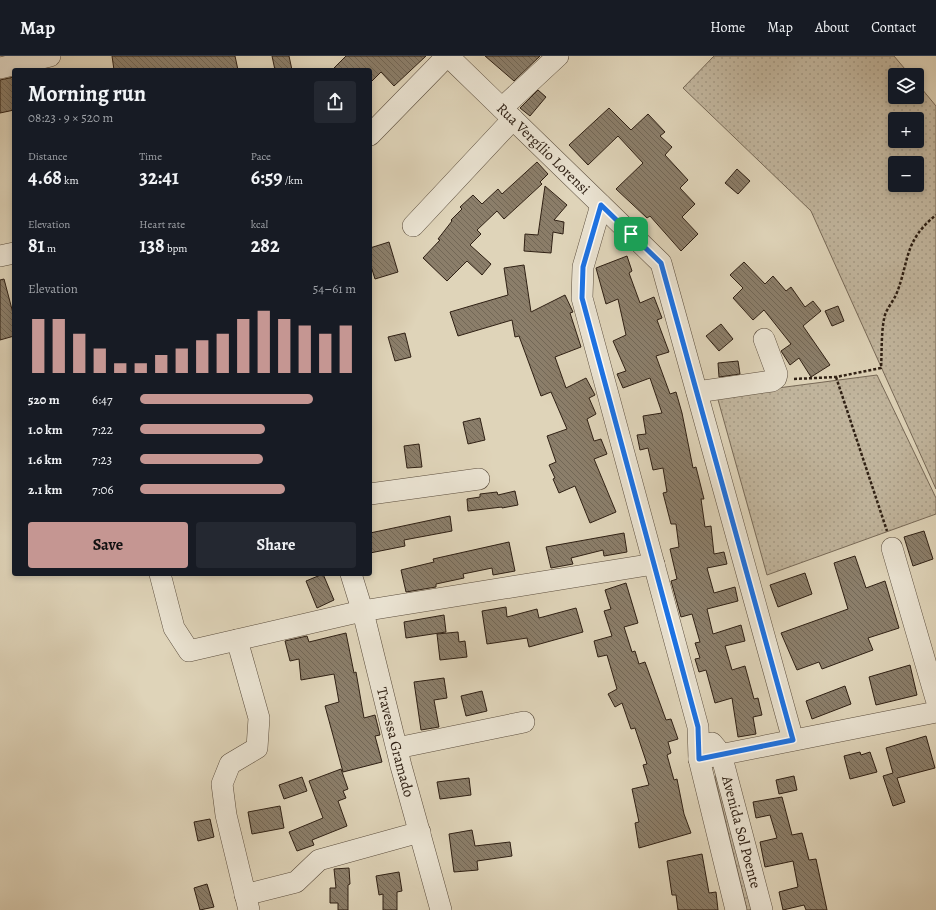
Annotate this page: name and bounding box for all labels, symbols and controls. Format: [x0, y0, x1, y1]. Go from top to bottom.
text: Map [20, 15, 55, 41]
text: Home [710, 18, 745, 37]
text: Map [767, 18, 793, 37]
text: About [815, 18, 849, 37]
text: Contact [871, 18, 916, 37]
map controls [888, 68, 924, 192]
button: layers [888, 68, 924, 104]
text: Morning run [28, 79, 146, 109]
button: share [314, 81, 356, 123]
street label: Rua Vergílio Lorensi [492, 99, 595, 199]
text: 08:23 · 9 × 520 m [28, 109, 113, 126]
button: + [888, 112, 924, 148]
text: Distance [28, 149, 67, 164]
text: Time [139, 149, 162, 164]
text: Pace [251, 149, 271, 164]
button: − [888, 156, 924, 192]
text: 4.68 [28, 164, 62, 191]
text: 32:41 [139, 164, 179, 191]
text: 6:59 [251, 164, 283, 191]
text: km [62, 173, 79, 188]
text: /km [283, 173, 303, 188]
text: Elevation [28, 217, 70, 232]
text: Heart rate [139, 217, 185, 232]
text: kcal [251, 217, 268, 232]
pin [614, 217, 648, 251]
icon: arrive [620, 223, 642, 245]
text: 81 [28, 232, 45, 259]
text: 138 [139, 232, 165, 259]
text: 282 [251, 232, 280, 259]
text: m [45, 241, 56, 256]
text: bpm [165, 241, 187, 256]
text: Elevation [28, 280, 78, 297]
text: 54–61 m [313, 280, 356, 297]
text: 520 m [28, 391, 60, 408]
text: 6:47 [92, 391, 112, 408]
text: 1.0 km [28, 421, 63, 438]
text: 7:22 [92, 421, 113, 438]
text: 1.6 km [28, 451, 62, 468]
text: 7:23 [92, 451, 112, 468]
text: 2.1 km [28, 481, 62, 498]
text: 7:06 [92, 481, 114, 498]
button: Save [28, 522, 188, 568]
button: Share [196, 522, 356, 568]
street label: Travessa Gramado [372, 685, 419, 799]
street label: Avenida Sol Poente [717, 773, 766, 891]

